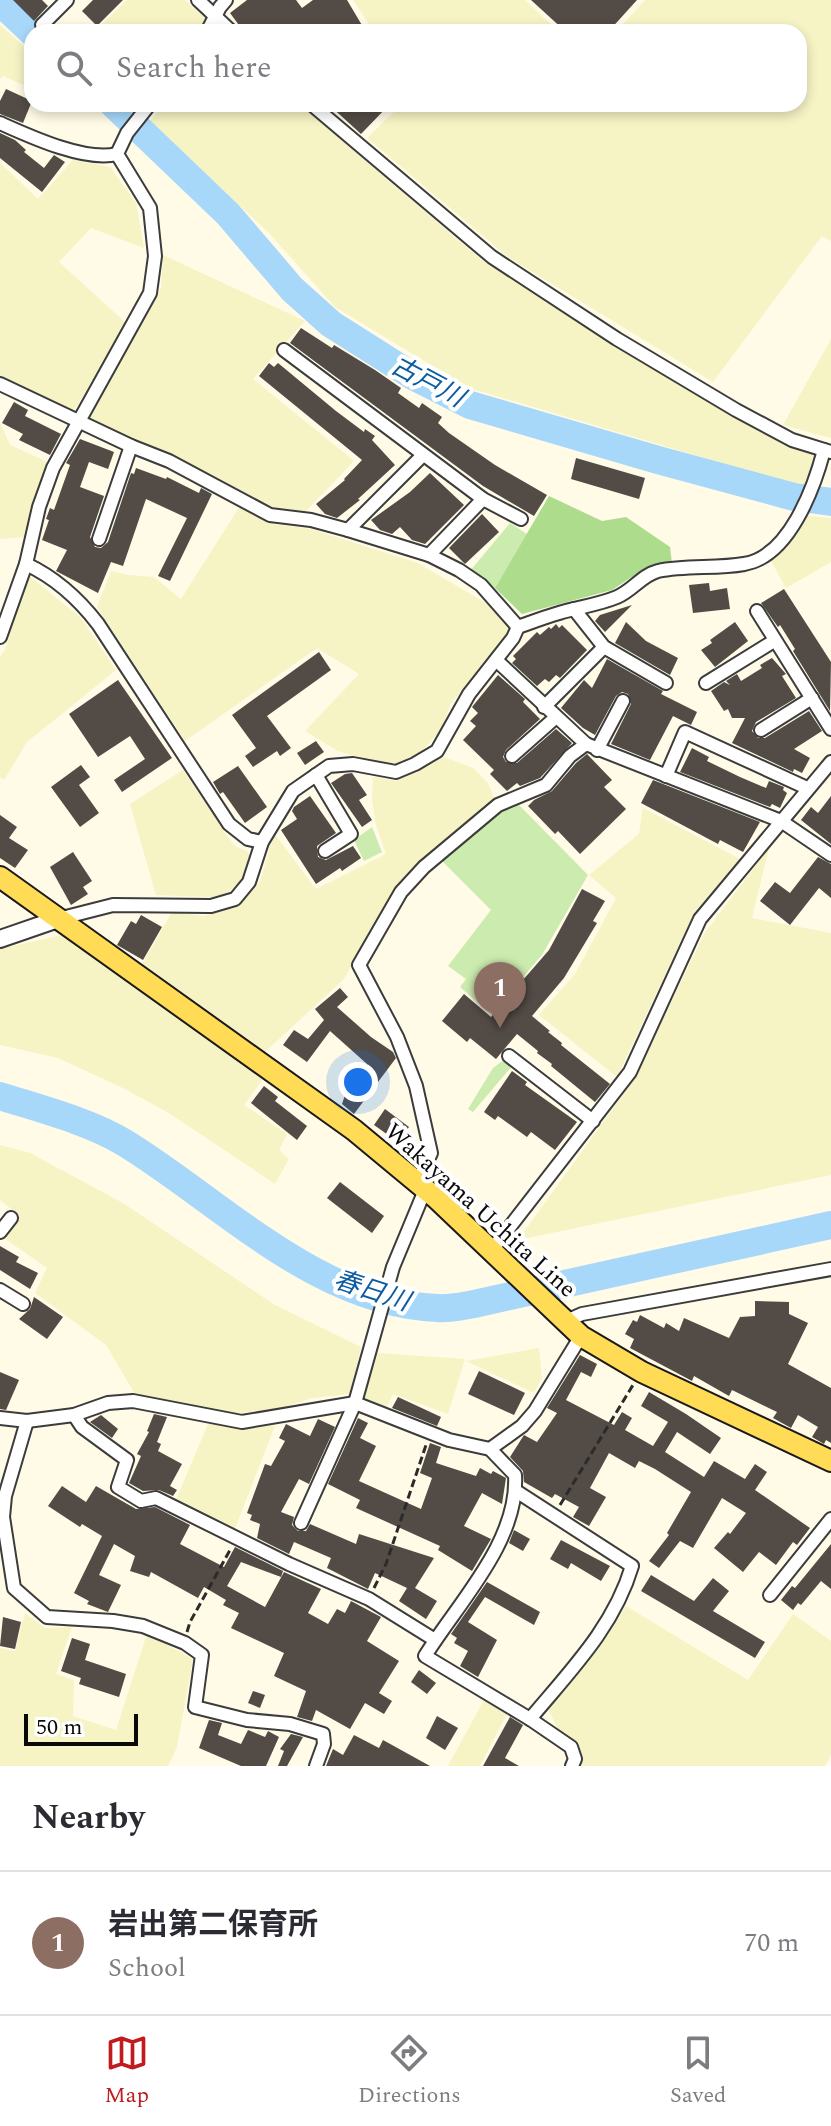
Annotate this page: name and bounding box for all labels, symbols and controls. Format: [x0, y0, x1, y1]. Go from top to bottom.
search box [24, 24, 807, 112]
text: Search here [116, 45, 272, 91]
icon: search [52, 46, 96, 90]
water label: 古戸川 [384, 346, 474, 419]
pin: 1 [474, 962, 526, 1028]
your location [338, 1062, 378, 1102]
street label: Wakayama Uchita Line [376, 1115, 584, 1307]
water label: 春日川 [328, 1260, 418, 1323]
scale bar [24, 1710, 138, 1746]
text: 50 m [36, 1711, 82, 1744]
text: Nearby [32, 1792, 145, 1844]
text: 岩出第二保育所 [108, 1902, 318, 1948]
text: 1 [51, 1923, 65, 1963]
text: 70 m [744, 1923, 799, 1963]
text: School [108, 1948, 186, 1988]
tab: Map [105, 2031, 149, 2112]
tab: Directions [358, 2031, 461, 2112]
tab: Saved [670, 2031, 726, 2112]

